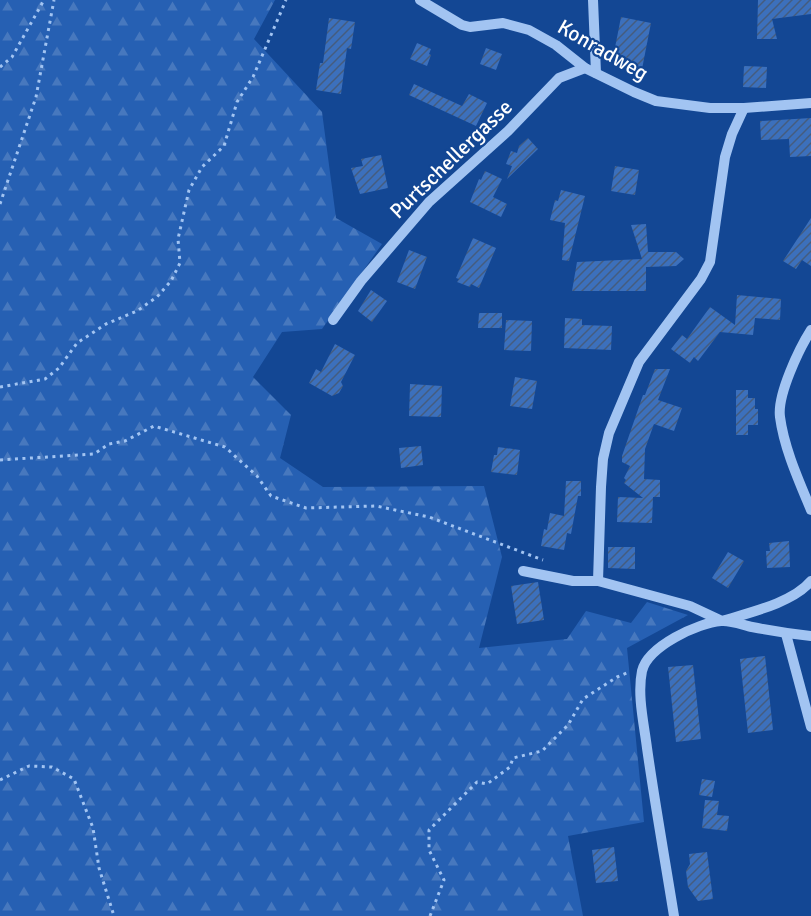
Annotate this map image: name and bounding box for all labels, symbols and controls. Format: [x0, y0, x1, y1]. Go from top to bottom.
street label: Konradweg [553, 14, 653, 86]
street label: Purtschellergasse [384, 94, 518, 224]

